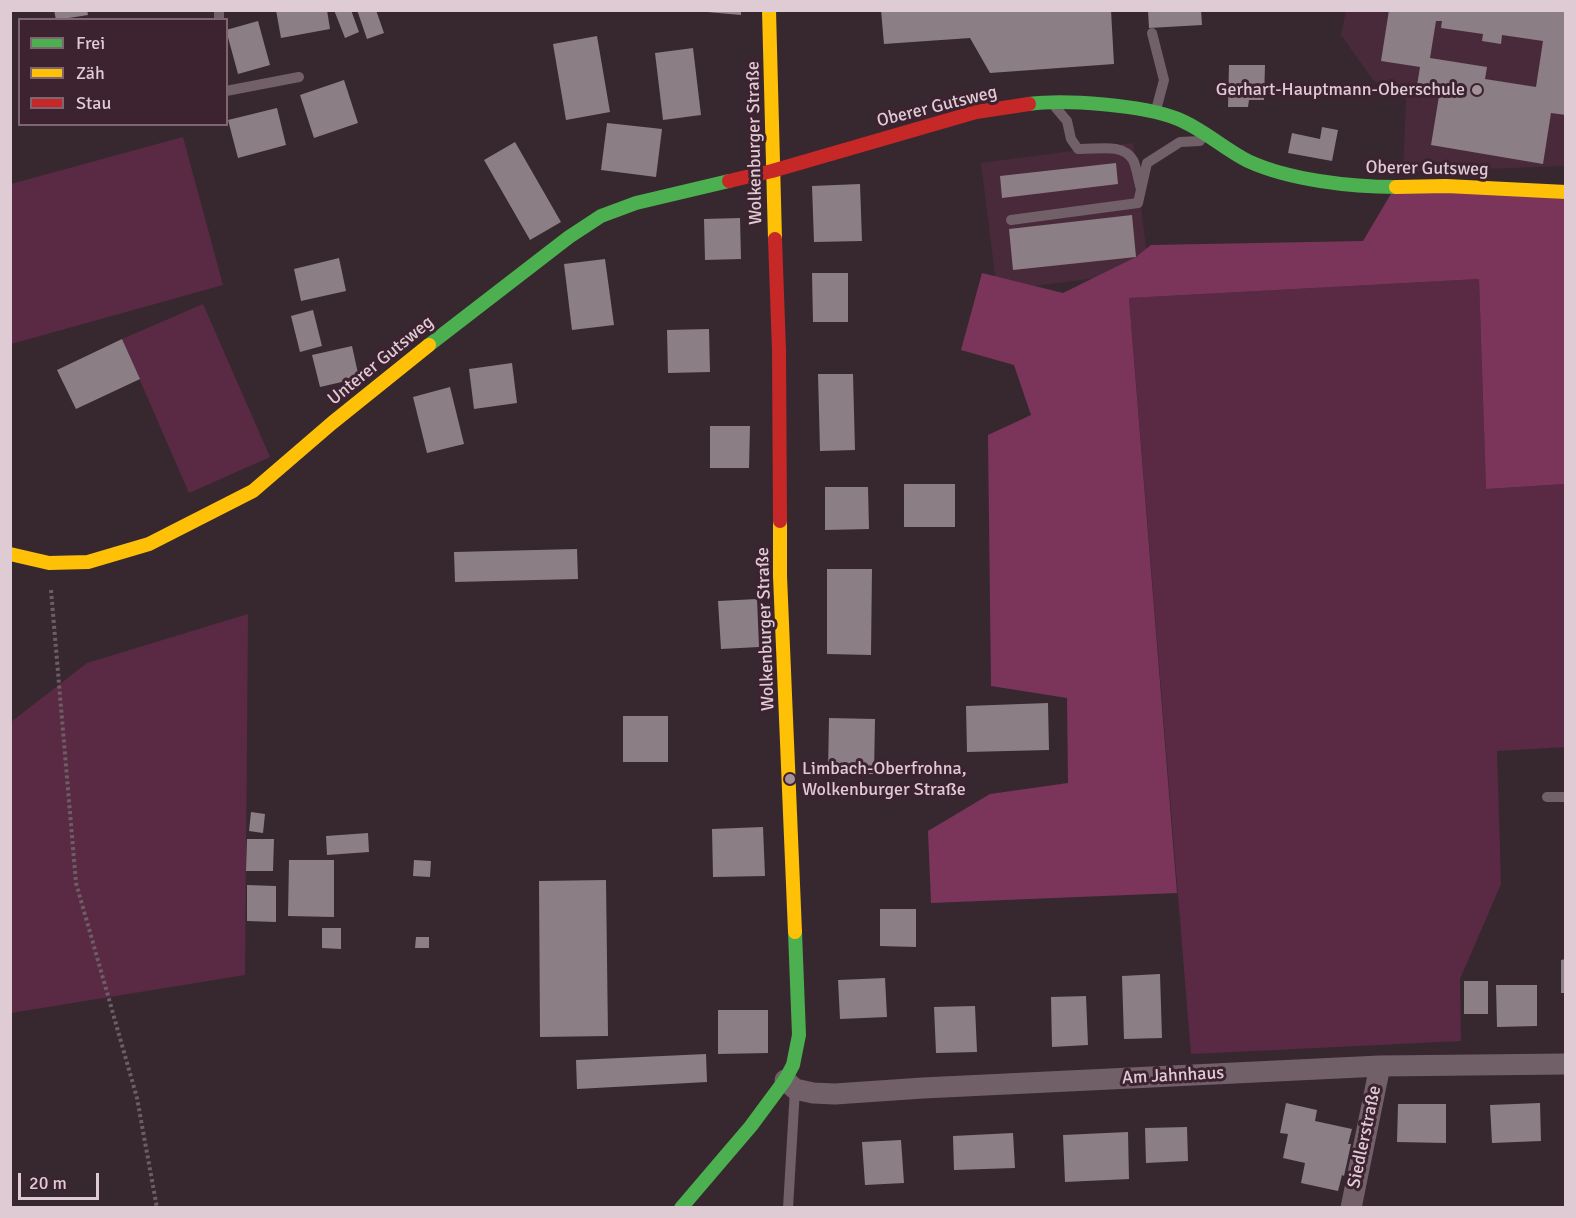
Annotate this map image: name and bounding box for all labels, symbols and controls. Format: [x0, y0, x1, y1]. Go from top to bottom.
legend [18, 18, 228, 126]
text: Frei [76, 32, 105, 54]
street label: Wolkenburger Straße [743, 61, 767, 225]
text: Zäh [76, 62, 105, 84]
place label: Gerhart-Hauptmann-Oberschule [1216, 79, 1465, 101]
street label: Oberer Gutsweg [875, 82, 999, 132]
marker: Gerhart-Hauptmann-Oberschule [1470, 83, 1484, 97]
text: Stau [76, 92, 111, 114]
street label: Oberer Gutsweg [1365, 157, 1489, 181]
street label: Unterer Gutsweg [324, 312, 438, 410]
street label: Wolkenburger Straße [752, 547, 780, 711]
place label: Limbach-Oberfrohna, Wolkenburger Straße [802, 758, 967, 800]
marker: Limbach-Oberfrohna, Wolkenburger Straße [783, 772, 797, 786]
street label: Am Jahnhaus [1121, 1063, 1225, 1089]
street label: Siedlerstraße [1344, 1084, 1386, 1190]
scale bar [21, 1161, 102, 1199]
text: 20 m [29, 1172, 67, 1194]

